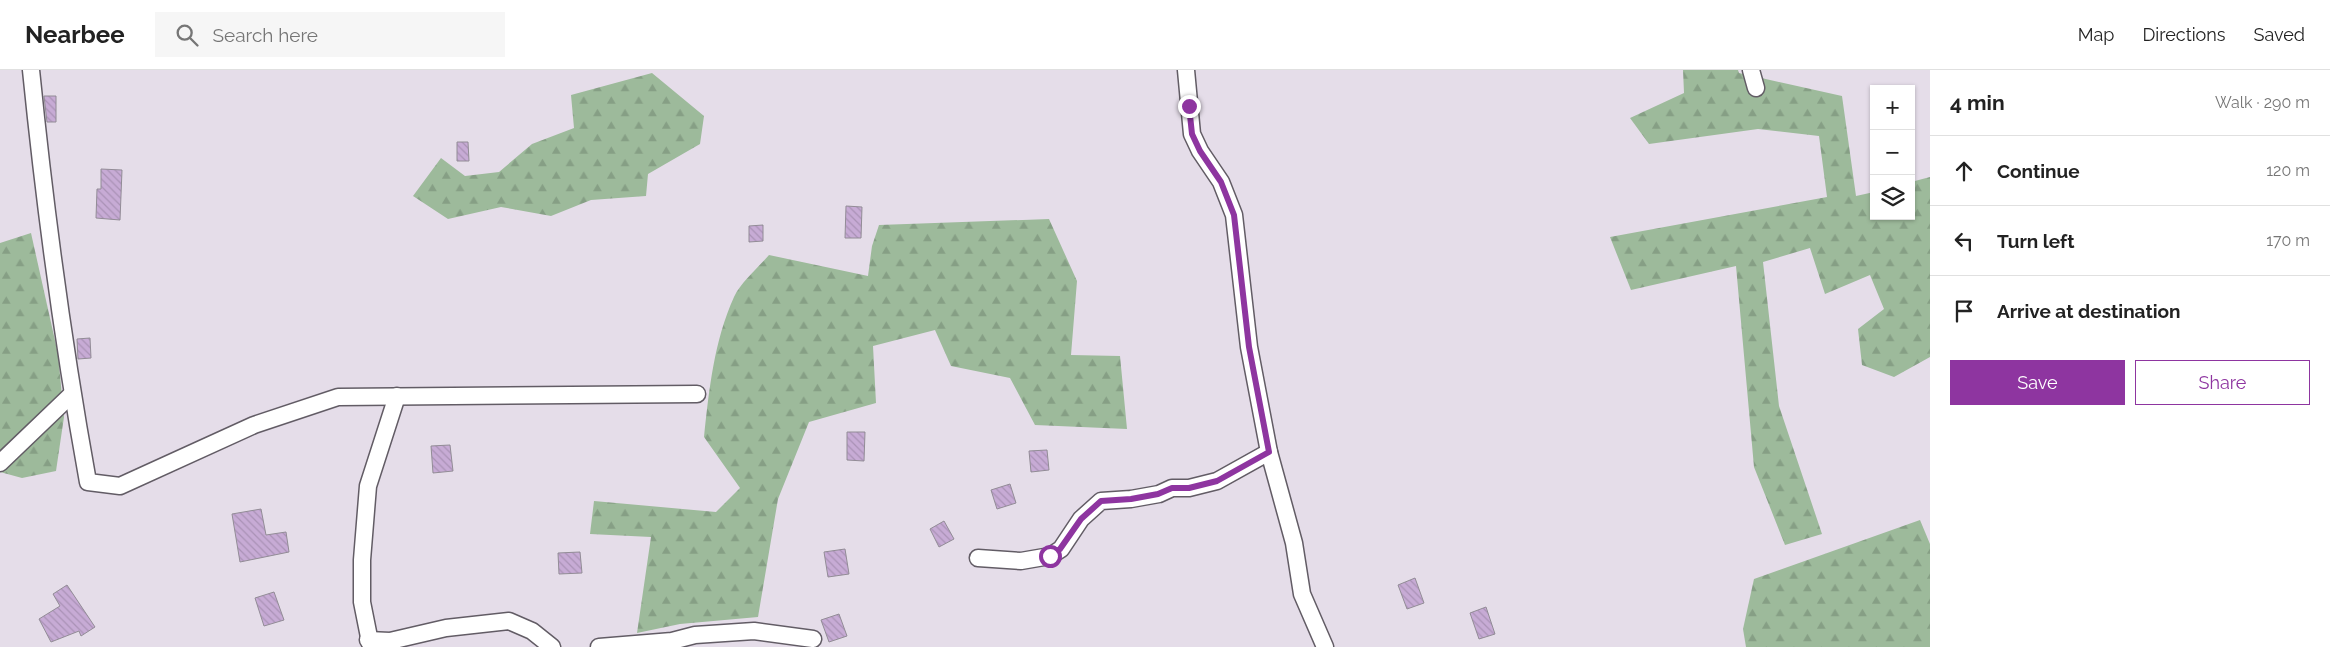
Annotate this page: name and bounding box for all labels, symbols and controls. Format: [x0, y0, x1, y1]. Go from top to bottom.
search box [155, 12, 505, 57]
text: Nearbee [25, 20, 125, 49]
icon: search [173, 21, 201, 49]
text: Search here [213, 24, 318, 46]
text: Map [2078, 24, 2114, 45]
text: Directions [2142, 24, 2226, 45]
text: Saved [2254, 24, 2305, 45]
map controls [1870, 85, 1915, 220]
button: + [1870, 85, 1915, 130]
text: 4 min [1950, 90, 2005, 115]
text: Walk · 290 m [2215, 93, 2310, 112]
route end [1178, 95, 1201, 118]
button: − [1870, 130, 1915, 175]
icon: ahead [1950, 157, 1978, 185]
text: Continue [1997, 160, 2080, 182]
text: 120 m [2266, 161, 2310, 180]
button: layers [1870, 175, 1915, 220]
icon: left [1950, 227, 1978, 255]
text: Turn left [1997, 230, 2074, 252]
text: 170 m [2266, 231, 2310, 250]
icon: arrive [1950, 297, 1978, 325]
text: Arrive at destination [1997, 300, 2181, 322]
button: Save [1950, 360, 2125, 405]
button: Share [2135, 360, 2310, 405]
route start [1039, 545, 1062, 568]

